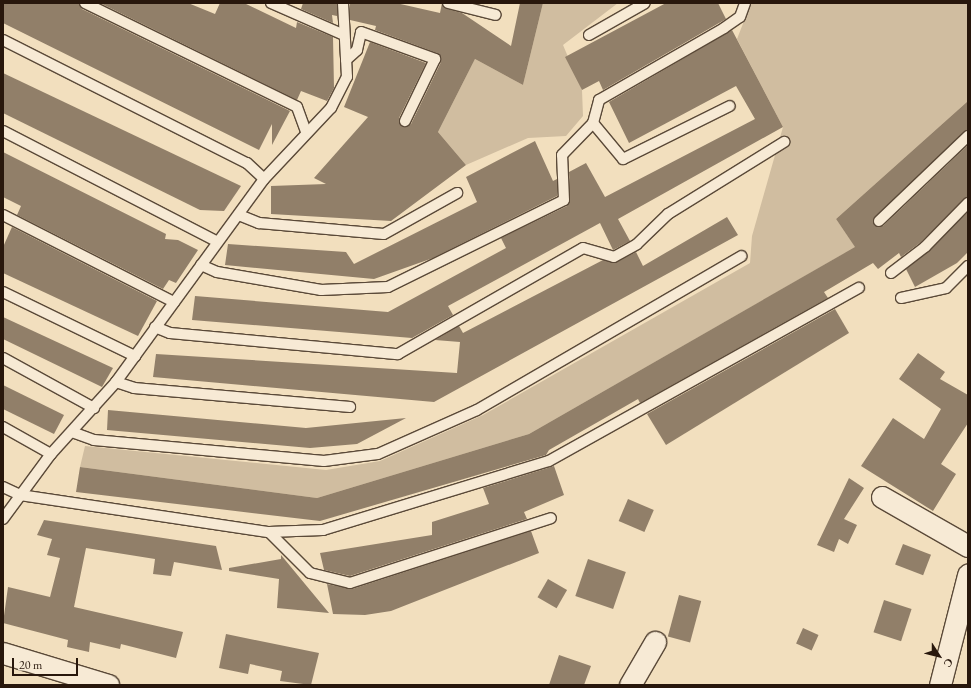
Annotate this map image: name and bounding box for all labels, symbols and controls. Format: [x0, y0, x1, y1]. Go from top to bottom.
north arrow [919, 636, 959, 676]
scale bar [14, 650, 80, 676]
text: С [941, 656, 957, 670]
text: 20 m [19, 657, 42, 673]

